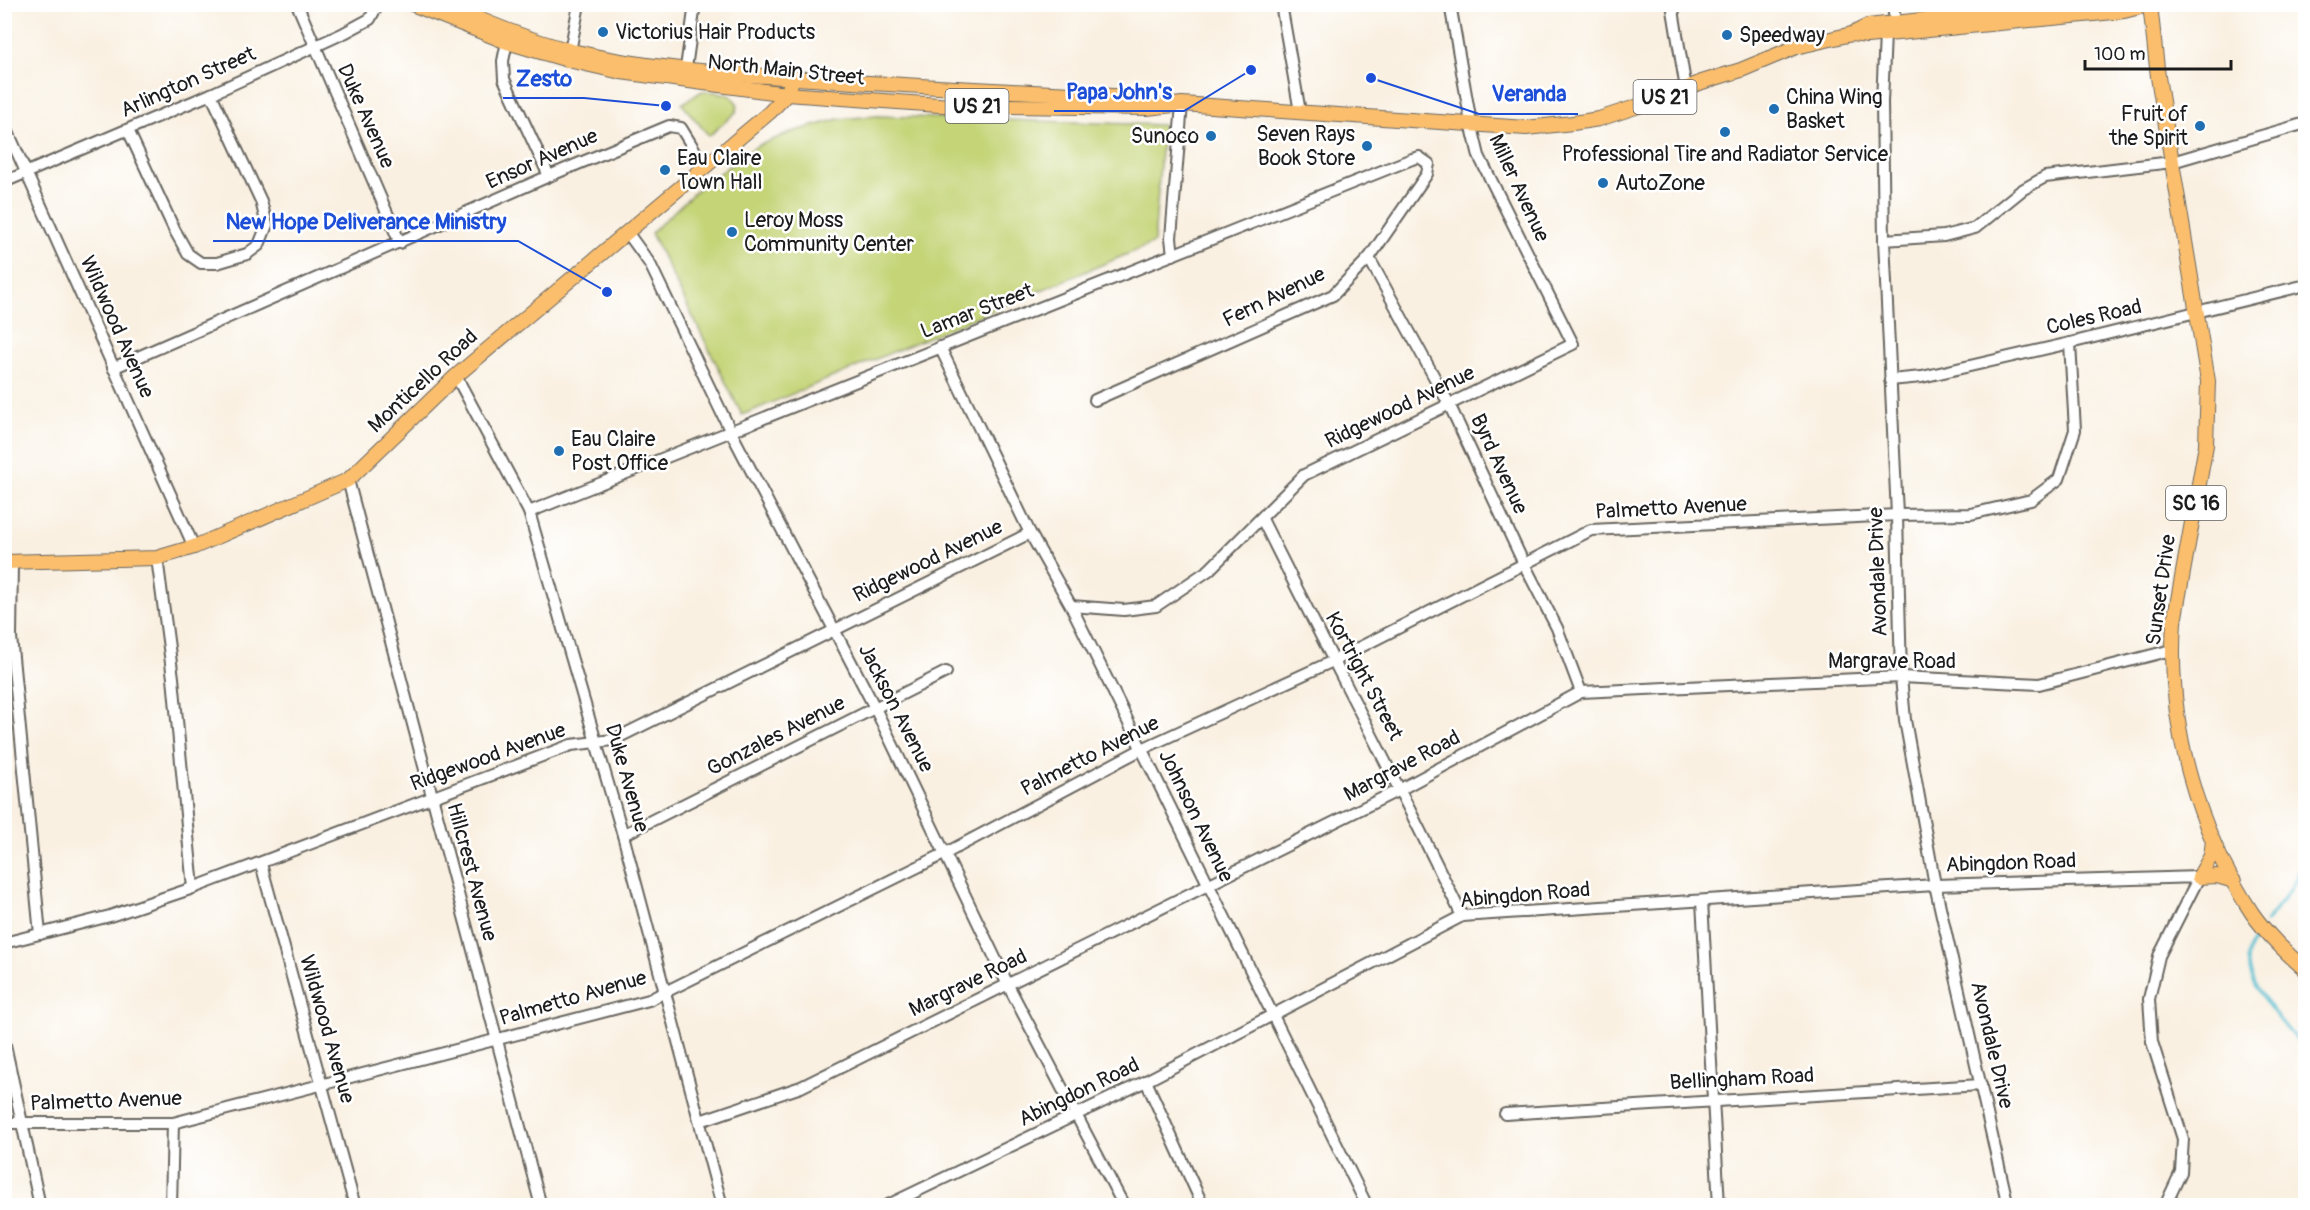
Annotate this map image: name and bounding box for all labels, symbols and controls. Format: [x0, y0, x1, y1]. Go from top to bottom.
place label: Victorius Hair Products [615, 19, 816, 46]
place label: Speedway [1739, 22, 1825, 49]
marker: Victorius Hair Products [596, 25, 610, 39]
marker: Speedway [1720, 28, 1734, 42]
scale bar [2085, 33, 2230, 71]
street label: Arlington Street [116, 40, 260, 124]
text: 100 m [2094, 43, 2146, 66]
street label: North Main Street [706, 48, 866, 92]
callout: Zesto [503, 58, 584, 98]
street label: Duke Avenue [331, 60, 401, 173]
text: Zesto [516, 65, 572, 93]
callout: Papa John's [1054, 71, 1184, 111]
callout: Veranda [1479, 74, 1578, 114]
text: Papa John's [1066, 78, 1172, 106]
text: Veranda [1492, 80, 1566, 108]
road number: US 21 [1634, 80, 1696, 114]
place label: China Wing Basket [1786, 84, 1883, 135]
road number: US 21 [946, 89, 1008, 123]
place label: Fruit of the Spirit [2108, 101, 2189, 152]
marker: China Wing Basket [1767, 102, 1781, 116]
marker: Fruit of the Spirit [2193, 119, 2207, 133]
place label: Seven Rays Book Store [1256, 121, 1356, 172]
street label: Ensor Avenue [482, 122, 603, 196]
place label: Sunoco [1131, 123, 1199, 150]
marker: Professional Tire and Radiator Service [1718, 125, 1732, 139]
marker: Sunoco [1204, 129, 1218, 143]
street label: Miller Avenue [1482, 130, 1556, 247]
marker: Seven Rays Book Store [1360, 139, 1374, 153]
place label: Professional Tire and Radiator Service [1562, 141, 1889, 168]
place label: Eau Claire Town Hall [677, 145, 762, 196]
marker: Eau Claire Town Hall [658, 163, 672, 177]
place label: AutoZone [1615, 170, 1706, 197]
marker: AutoZone [1596, 176, 1610, 190]
callout: New Hope Deliverance Ministry [213, 201, 518, 241]
place label: Leroy Moss Community Center [744, 207, 914, 258]
text: New Hope Deliverance Ministry [225, 208, 507, 236]
marker: Leroy Moss Community Center [725, 225, 739, 239]
street label: Wildwood Avenue [74, 252, 161, 403]
street label: Fern Avenue [1218, 260, 1330, 333]
street label: Lamar Street [917, 277, 1038, 345]
street label: Coles Road [2044, 293, 2144, 341]
street label: Monticello Road [362, 323, 484, 439]
street label: Ridgewood Avenue [1321, 359, 1480, 455]
street label: Byrd Avenue [1464, 410, 1534, 519]
place label: Eau Claire Post Office [571, 426, 669, 477]
marker: Eau Claire Post Office [552, 444, 566, 458]
road number: SC 16 [2166, 486, 2226, 520]
street label: Palmetto Avenue [1594, 491, 1748, 525]
street label: Avondale Drive [1862, 506, 1894, 637]
street label: Ridgewood Avenue [849, 513, 1008, 609]
street label: Sunset Drive [2140, 532, 2182, 647]
street label: Kortright Street [1319, 607, 1409, 745]
street label: Jackson Avenue [852, 639, 940, 777]
street label: Margrave Road [1828, 648, 1956, 675]
street label: Gonzales Avenue [702, 689, 850, 782]
street label: Palmetto Avenue [1016, 709, 1164, 802]
street label: Ridgewood Avenue [407, 716, 570, 798]
street label: Duke Avenue [599, 721, 656, 836]
street label: Margrave Road [1339, 724, 1465, 808]
street label: Johnson Avenue [1152, 745, 1240, 887]
street label: Hillcrest Avenue [441, 800, 504, 945]
street label: Abingdon Road [1945, 847, 2077, 879]
street label: Abingdon Road [1459, 876, 1591, 914]
street label: Margrave Road [905, 943, 1031, 1023]
street label: Wildwood Avenue [293, 952, 361, 1107]
street label: Palmetto Avenue [496, 964, 650, 1032]
street label: Avondale Drive [1964, 979, 2020, 1112]
street label: Abingdon Road [1014, 1051, 1144, 1133]
street label: Bellingham Road [1669, 1062, 1815, 1096]
street label: Palmetto Avenue [30, 1085, 183, 1117]

